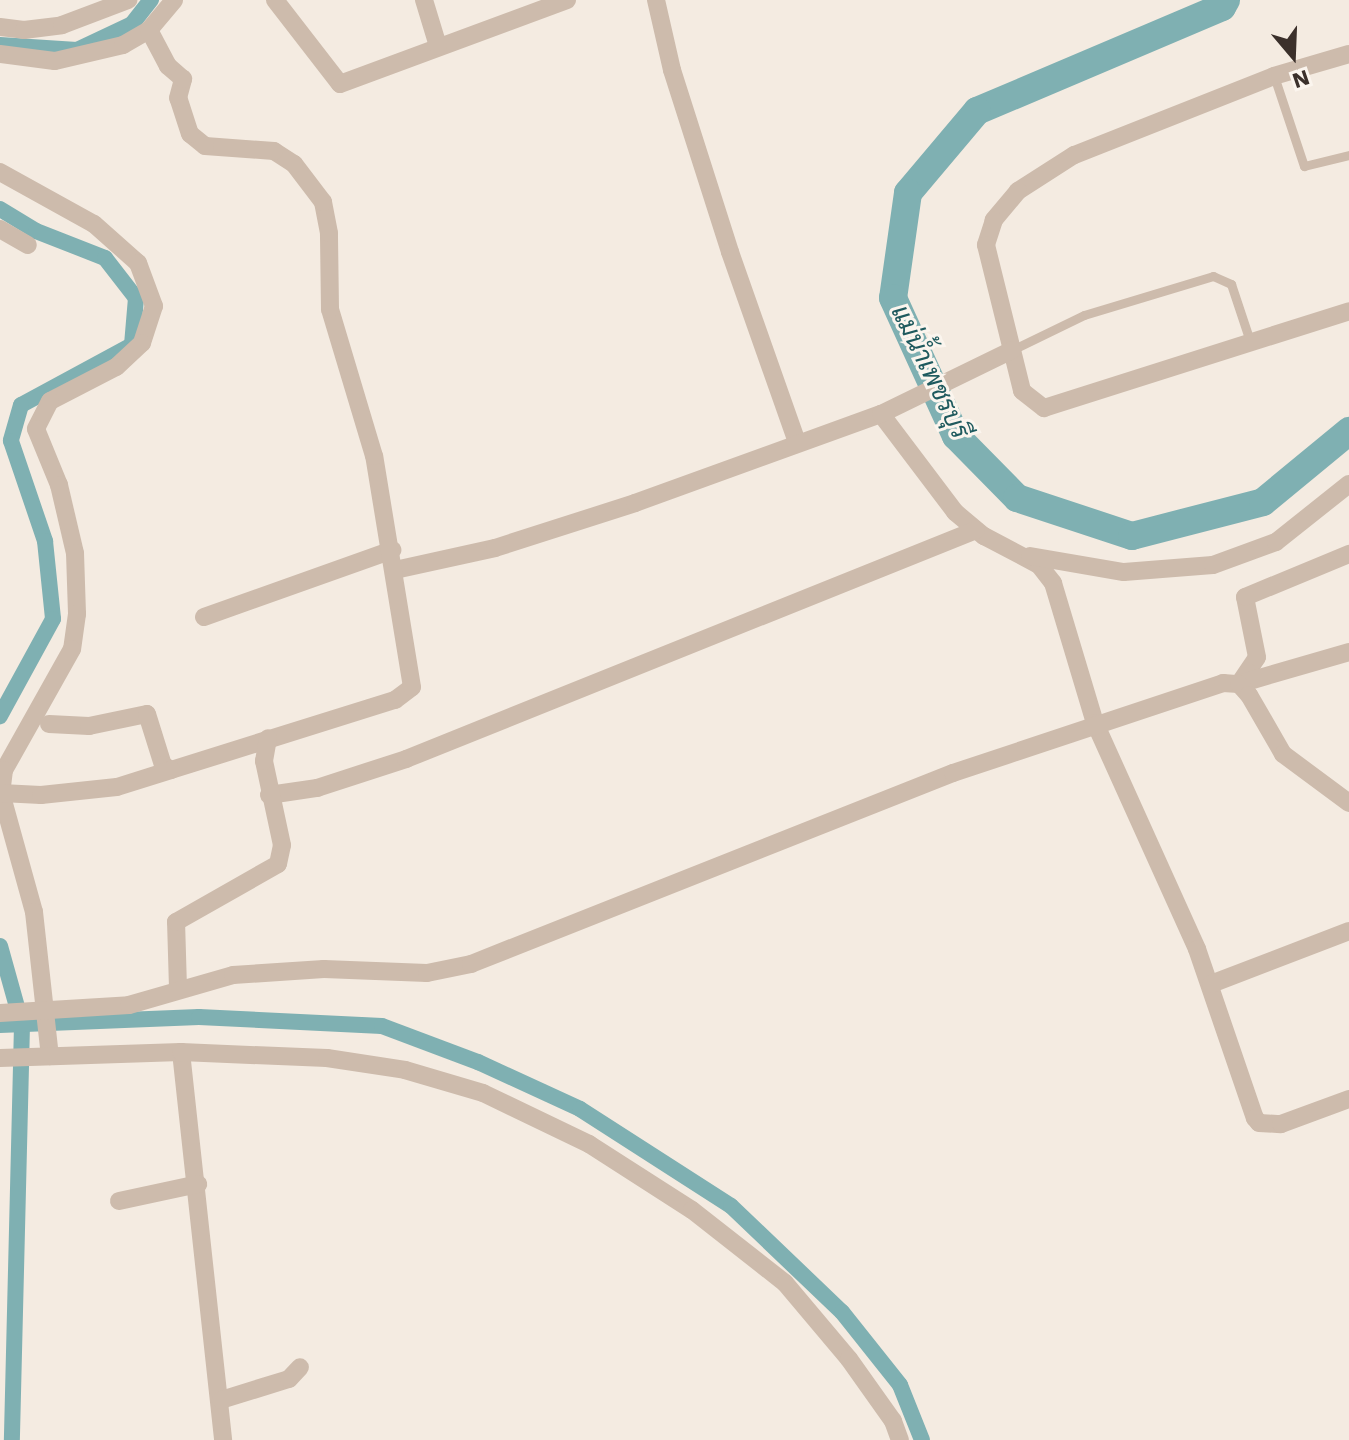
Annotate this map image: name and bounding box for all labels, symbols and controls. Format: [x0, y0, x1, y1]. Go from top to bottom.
north arrow [1253, 16, 1333, 96]
text: N [1289, 65, 1313, 94]
water label: แม่น้ำเพชรบุรี [884, 300, 976, 444]

